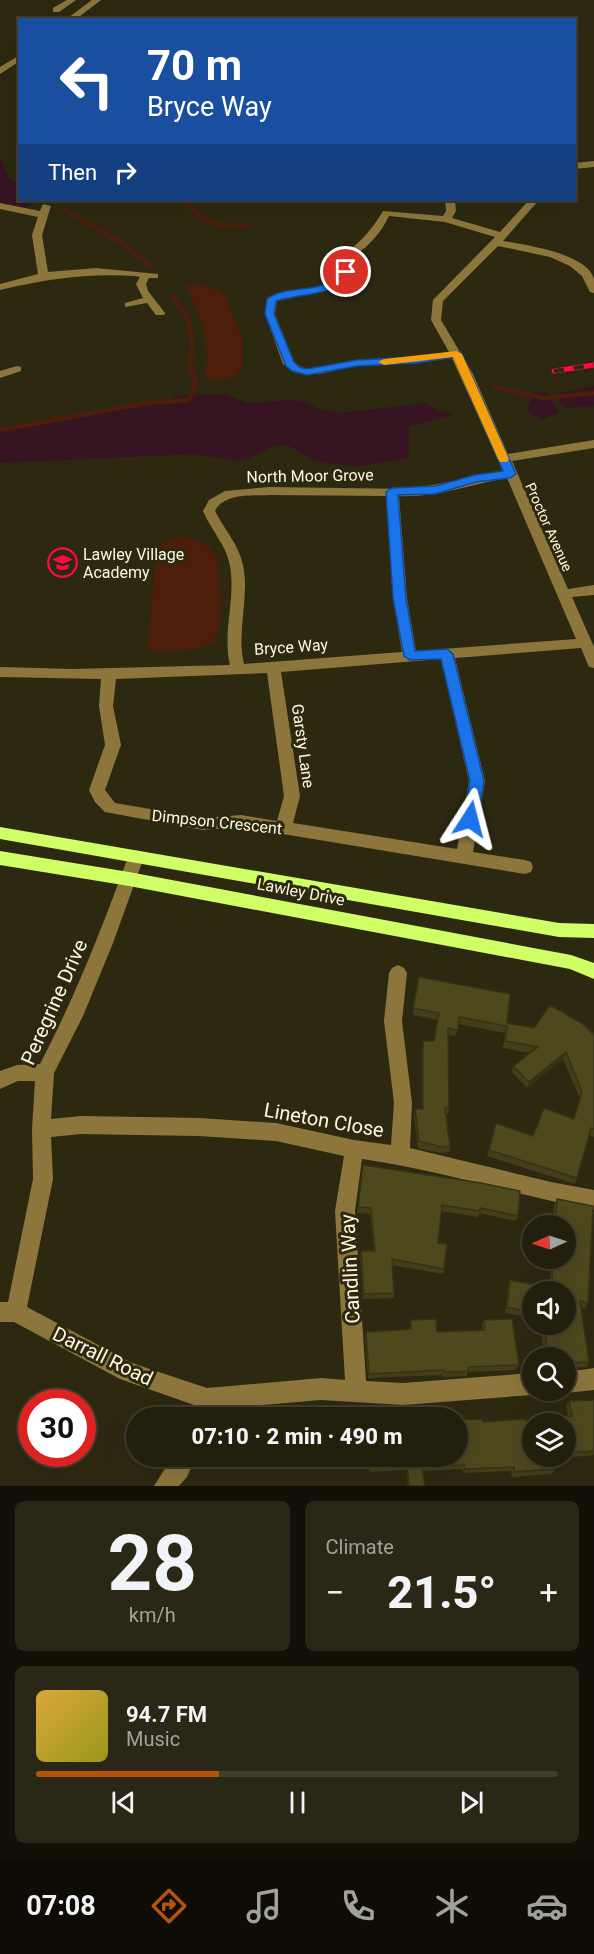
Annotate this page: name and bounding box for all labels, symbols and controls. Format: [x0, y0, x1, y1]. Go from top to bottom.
text: 70 m [147, 41, 242, 90]
icon: left [48, 42, 126, 120]
text: Bryce Way [147, 91, 272, 123]
icon: right [109, 156, 142, 189]
text: Then [48, 160, 97, 185]
pin [320, 246, 371, 297]
icon: arrive [329, 255, 362, 288]
street label: North Moor Grove [246, 465, 374, 487]
street label: Proctor Avenue [522, 480, 576, 574]
place label: Lawley Village Academy [83, 545, 184, 582]
school or university icon: Lawley Village Academy [46, 547, 78, 579]
street label: Bryce Way [253, 635, 329, 659]
street label: Garsty Lane [288, 703, 318, 789]
position arrow [438, 787, 502, 851]
street label: Dimpson Crescent [151, 806, 283, 838]
street label: Lawley Drive [255, 874, 347, 910]
street label: Peregrine Drive [16, 936, 92, 1068]
street label: Lineton Close [262, 1098, 386, 1142]
street label: Candlin Way [335, 1213, 365, 1324]
north arrow [522, 1215, 576, 1269]
map controls [522, 1215, 576, 1467]
button: sound [522, 1281, 576, 1335]
street label: Darrall Road [49, 1321, 157, 1391]
button: search [522, 1347, 576, 1401]
speed limit sign: 30 [18, 1389, 96, 1467]
button: layers [522, 1413, 576, 1467]
text: 07:10 · 2 min · 490 m [192, 1424, 402, 1449]
text: 28 [107, 1518, 197, 1609]
text: Climate [326, 1535, 394, 1559]
text: 21.5° [387, 1566, 496, 1619]
text: − [326, 1573, 344, 1612]
text: + [539, 1573, 558, 1612]
text: km/h [129, 1603, 176, 1627]
text: 94.7 FM [126, 1702, 207, 1727]
text: Music [126, 1727, 180, 1751]
icon: previous [107, 1786, 140, 1819]
icon: pause [281, 1786, 314, 1819]
icon: next [455, 1786, 488, 1819]
icon: directions [148, 1885, 190, 1927]
icon: music [243, 1885, 285, 1927]
icon: phone [337, 1885, 379, 1927]
icon: climate [431, 1885, 473, 1927]
icon: car [526, 1885, 568, 1927]
text: 07:08 [26, 1890, 96, 1922]

